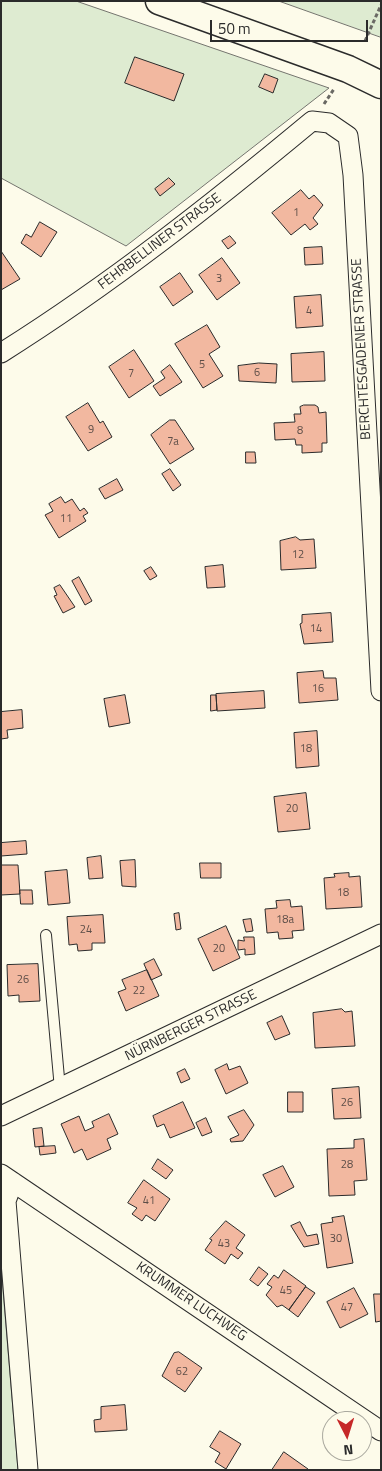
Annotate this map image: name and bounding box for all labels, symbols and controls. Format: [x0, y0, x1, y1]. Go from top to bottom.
scale bar [212, 10, 370, 42]
text: 50 m [218, 17, 251, 40]
street label: FEHRBELLINER STRASSE [95, 190, 225, 294]
house number: 1 [293, 206, 299, 220]
street label: BERCHTESGADENER STRASSE [349, 258, 375, 440]
house number: 3 [216, 272, 222, 286]
house number: 4 [306, 304, 312, 318]
house number: 5 [199, 358, 205, 372]
house number: 6 [254, 366, 260, 380]
house number: 7 [128, 367, 134, 381]
house number: 9 [88, 423, 94, 437]
house number: 8 [297, 424, 303, 438]
house number: 7a [167, 435, 179, 449]
house number: 11 [60, 512, 72, 526]
house number: 12 [292, 548, 304, 562]
house number: 14 [310, 622, 322, 636]
house number: 16 [312, 682, 324, 696]
house number: 18 [300, 742, 312, 756]
house number: 20 [286, 802, 298, 816]
house number: 18 [337, 886, 349, 900]
house number: 18a [276, 913, 294, 927]
house number: 24 [80, 923, 92, 937]
house number: 20 [213, 942, 225, 956]
house number: 26 [17, 973, 29, 987]
house number: 22 [133, 984, 145, 998]
street label: NÜRNBERGER STRASSE [122, 987, 260, 1065]
house number: 26 [341, 1096, 353, 1110]
house number: 28 [341, 1158, 353, 1172]
house number: 41 [143, 1194, 155, 1208]
house number: 30 [330, 1232, 342, 1246]
house number: 43 [218, 1237, 230, 1251]
street label: KRUMMER LUCHWEG [132, 1259, 250, 1345]
house number: 45 [280, 1284, 292, 1298]
house number: 47 [341, 1301, 353, 1315]
house number: 62 [176, 1365, 188, 1379]
north arrow [322, 1411, 372, 1461]
text: N [343, 1440, 354, 1461]

